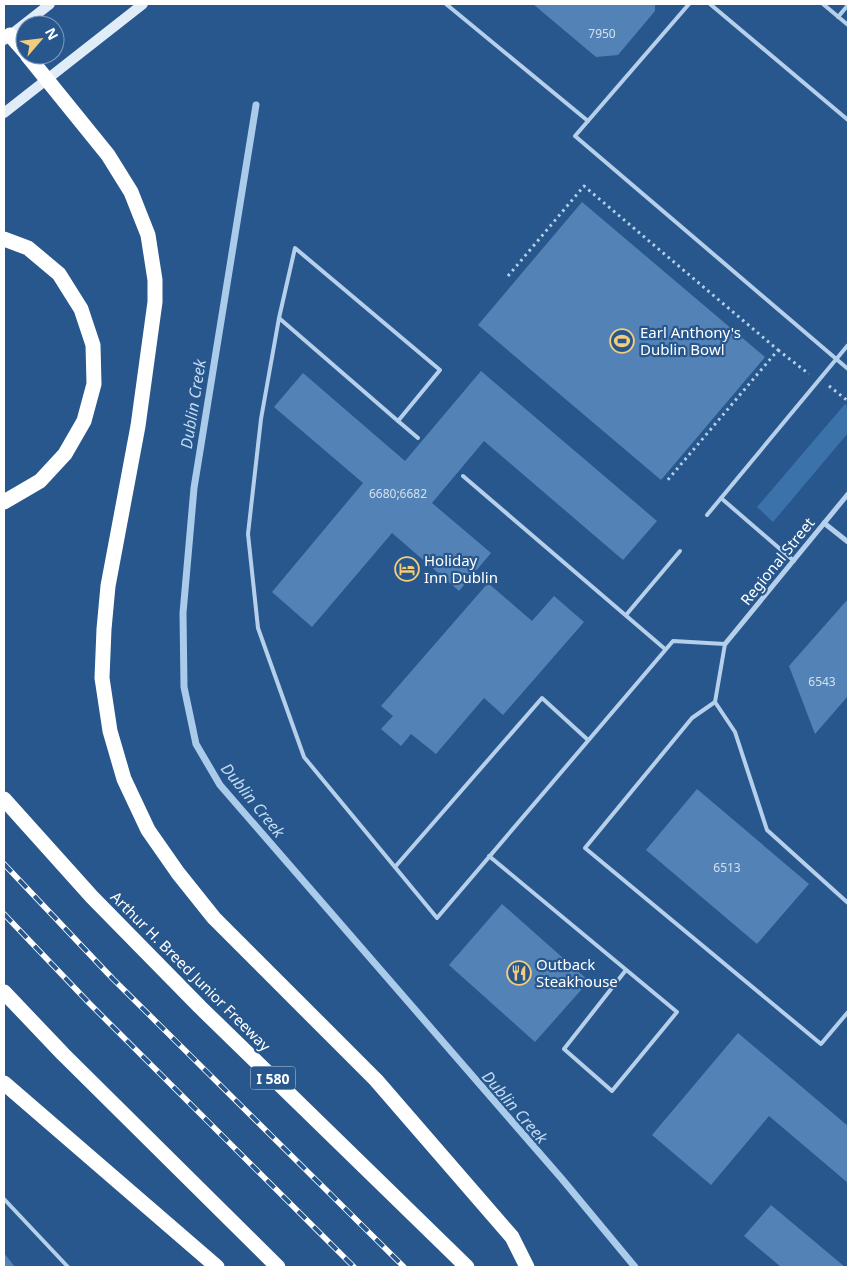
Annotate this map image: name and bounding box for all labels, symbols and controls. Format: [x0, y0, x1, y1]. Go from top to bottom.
north arrow [15, 15, 65, 65]
text: N [41, 24, 63, 43]
house number: 7950 [588, 25, 616, 42]
place label: Earl Anthony's Dublin Bowl [640, 322, 741, 359]
sports icon: Earl Anthony's Dublin Bowl [609, 328, 635, 354]
water label: Dublin Creek [175, 357, 211, 450]
house number: 6680;6682 [369, 485, 427, 502]
street label: Regional Street [735, 513, 819, 609]
place label: Holiday Inn Dublin [424, 550, 498, 587]
hotel icon: Holiday Inn Dublin [394, 556, 420, 582]
house number: 6543 [808, 673, 836, 690]
water label: Dublin Creek [216, 758, 291, 843]
house number: 6513 [713, 859, 741, 876]
street label: Arthur H. Breed Junior Freeway [107, 887, 276, 1056]
place label: Outback Steakhouse [536, 954, 618, 991]
restaurant icon: Outback Steakhouse [506, 960, 532, 986]
road number: I 580 [250, 1066, 296, 1090]
water label: Dublin Creek [477, 1066, 554, 1149]

